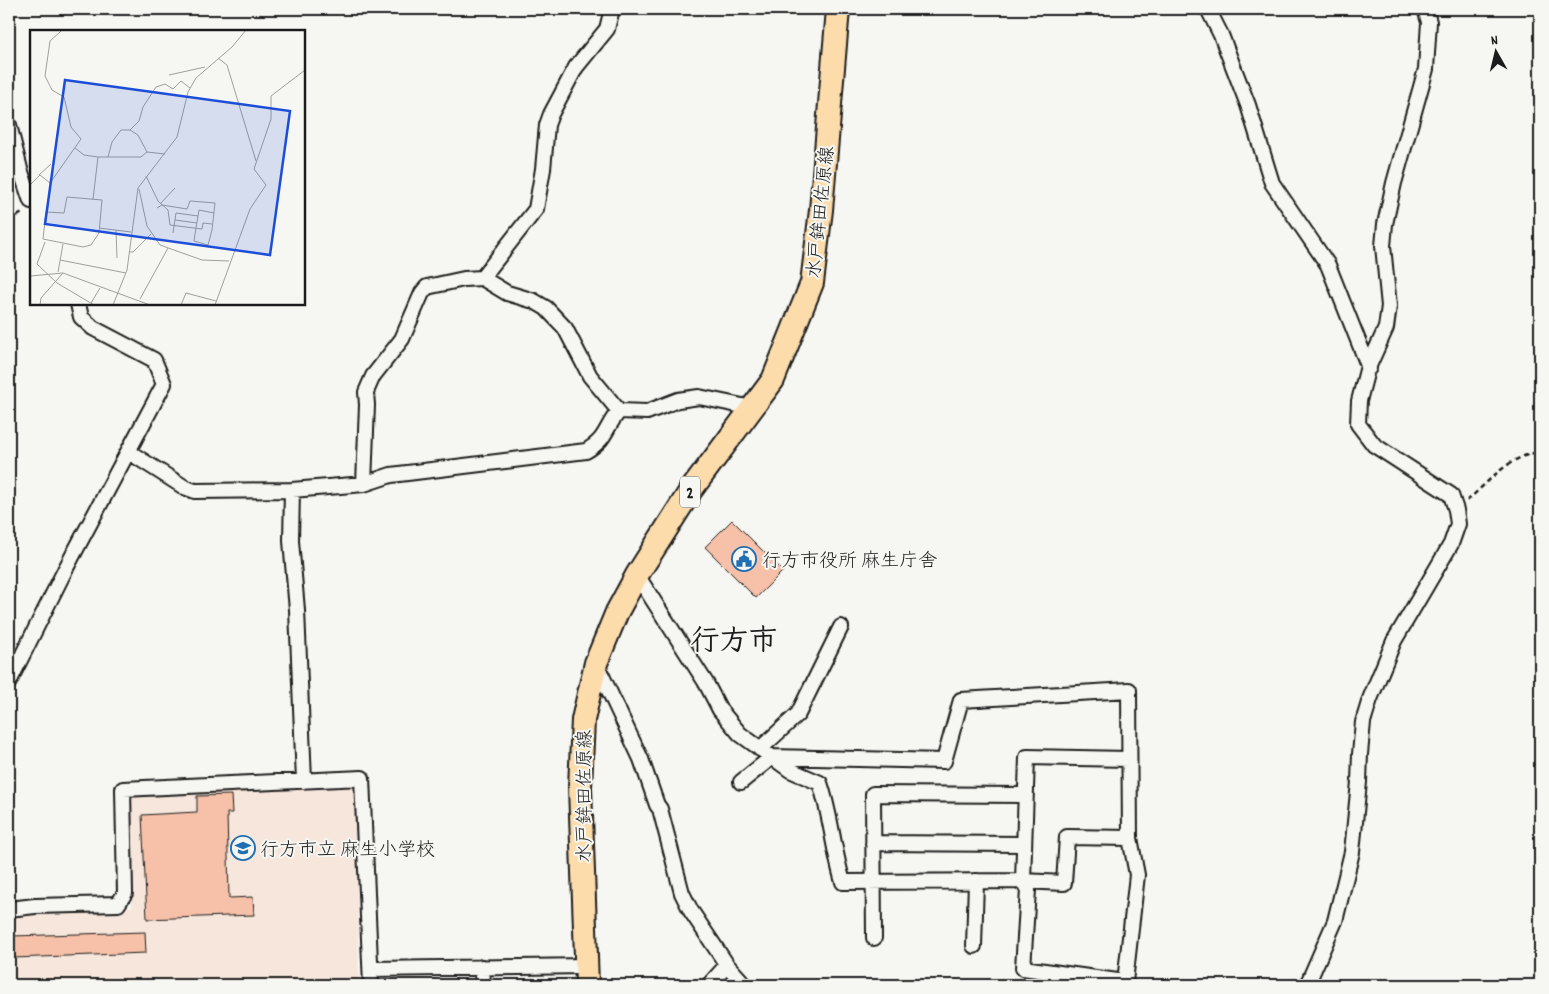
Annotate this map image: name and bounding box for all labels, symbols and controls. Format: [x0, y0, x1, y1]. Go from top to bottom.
north arrow [1472, 28, 1522, 78]
inset map [30, 30, 305, 305]
text: N [1490, 31, 1499, 51]
street label: 水戸鉾田佐原線 [802, 145, 843, 280]
road number: 2 [680, 477, 700, 508]
public building icon: 行方市役所 麻生庁舎 [731, 546, 757, 572]
place label: 行方市役所 麻生庁舎 [762, 549, 937, 576]
district label: 行方市 [690, 623, 778, 664]
street label: 水戸鉾田佐原線 [573, 729, 600, 863]
school or university icon: 行方市立 麻生小学校 [230, 835, 256, 861]
place label: 行方市立 麻生小学校 [260, 838, 435, 865]

